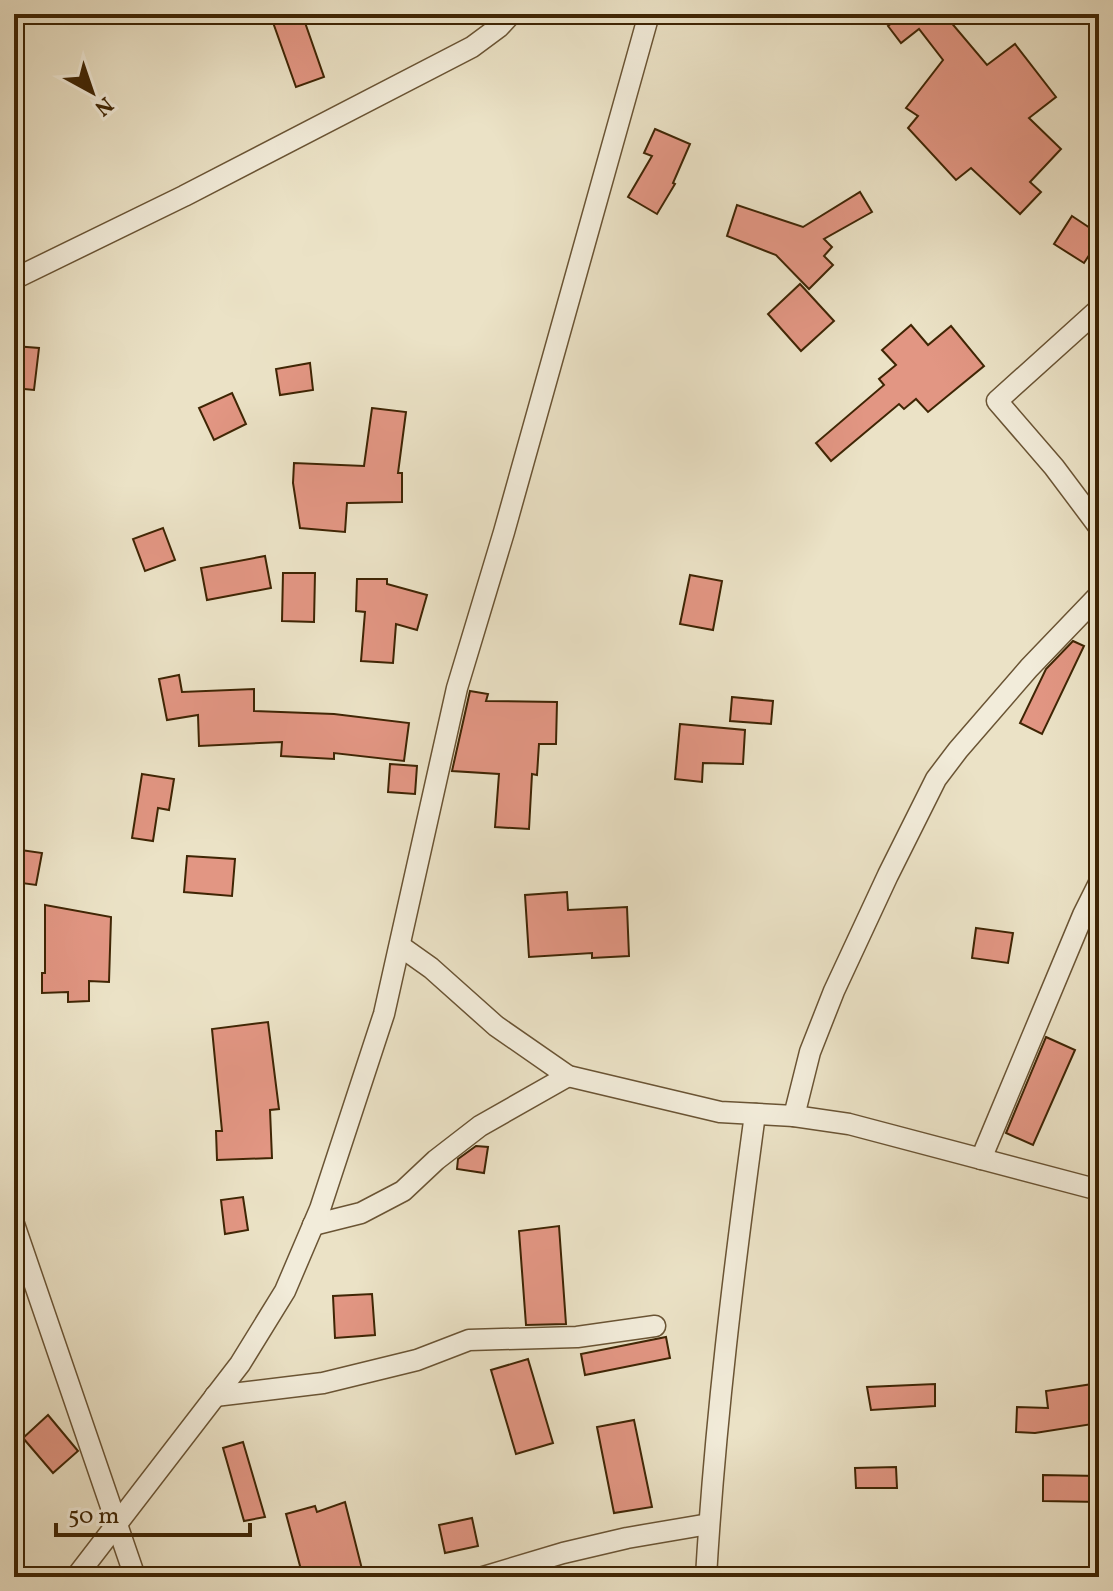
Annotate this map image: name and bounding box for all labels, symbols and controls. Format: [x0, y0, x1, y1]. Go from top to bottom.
north arrow [52, 52, 132, 132]
text: N [87, 88, 119, 122]
scale bar [56, 1487, 250, 1537]
text: 50 m [68, 1500, 120, 1534]

